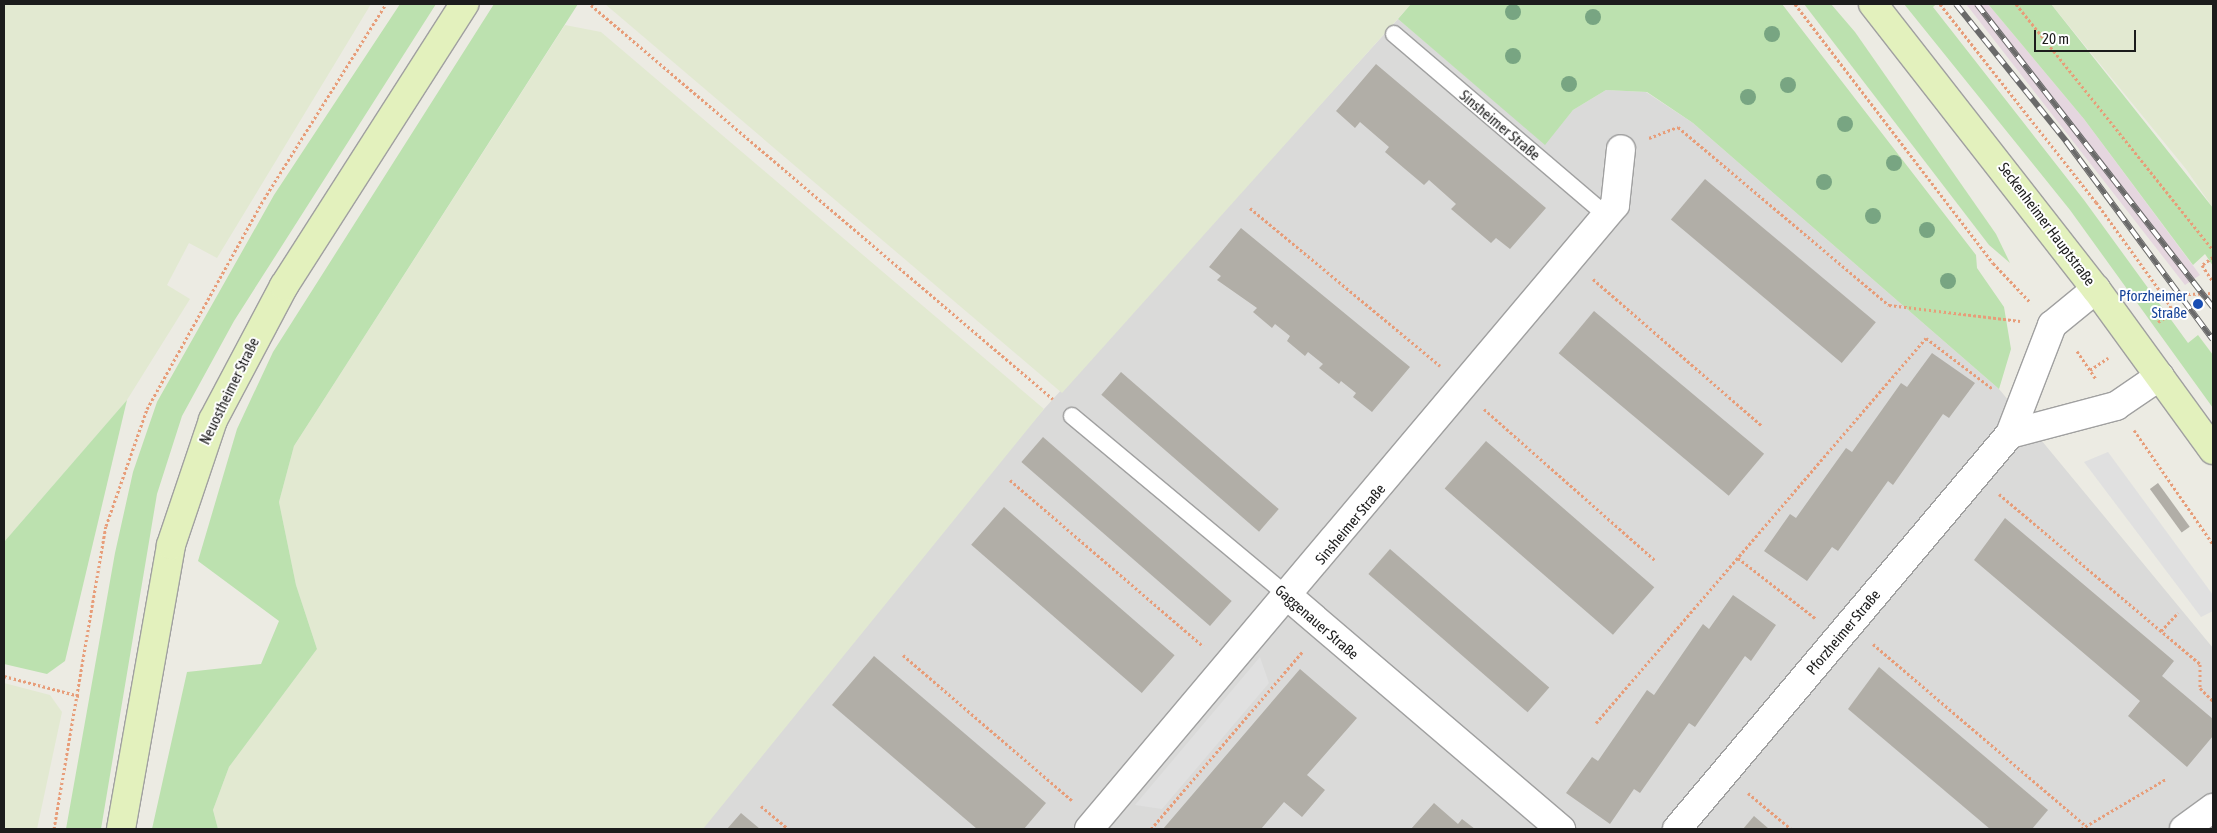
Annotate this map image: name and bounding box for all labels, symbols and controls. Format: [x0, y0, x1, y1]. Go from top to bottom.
scale bar [2037, 20, 2140, 52]
text: 20 m [2042, 30, 2069, 47]
street label: Sinsheimer Straße [1456, 86, 1544, 164]
street label: Seckenheimer Hauptstraße [1995, 159, 2099, 289]
place label: Pforzheimer Straße [2119, 286, 2187, 321]
marker: Pforzheimer Straße [2191, 297, 2205, 311]
street label: Neuostheimer Straße [195, 335, 263, 447]
street label: Sinsheimer Straße [1311, 480, 1389, 568]
street label: Gaggenauer Straße [1272, 581, 1362, 663]
street label: Pforzheimer Straße [1802, 586, 1884, 678]

